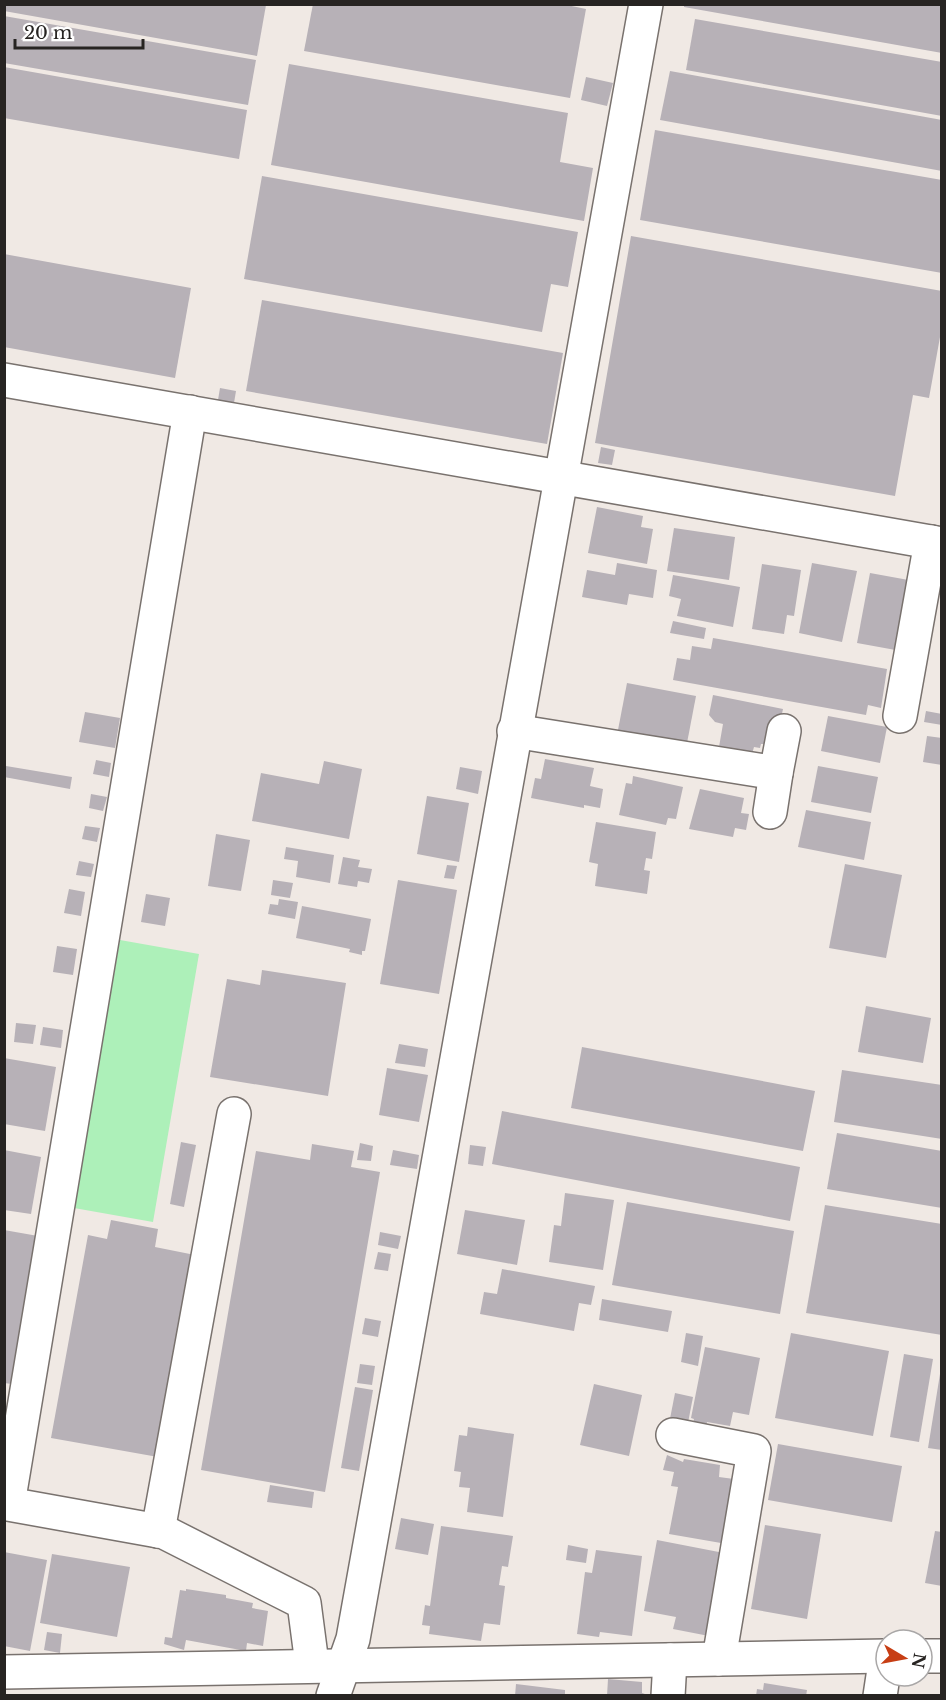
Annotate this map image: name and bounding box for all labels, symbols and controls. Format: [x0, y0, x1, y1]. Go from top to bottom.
scale bar [15, 12, 142, 50]
text: 20 m [24, 22, 72, 44]
north arrow [874, 1628, 934, 1688]
text: N [908, 1651, 930, 1670]

